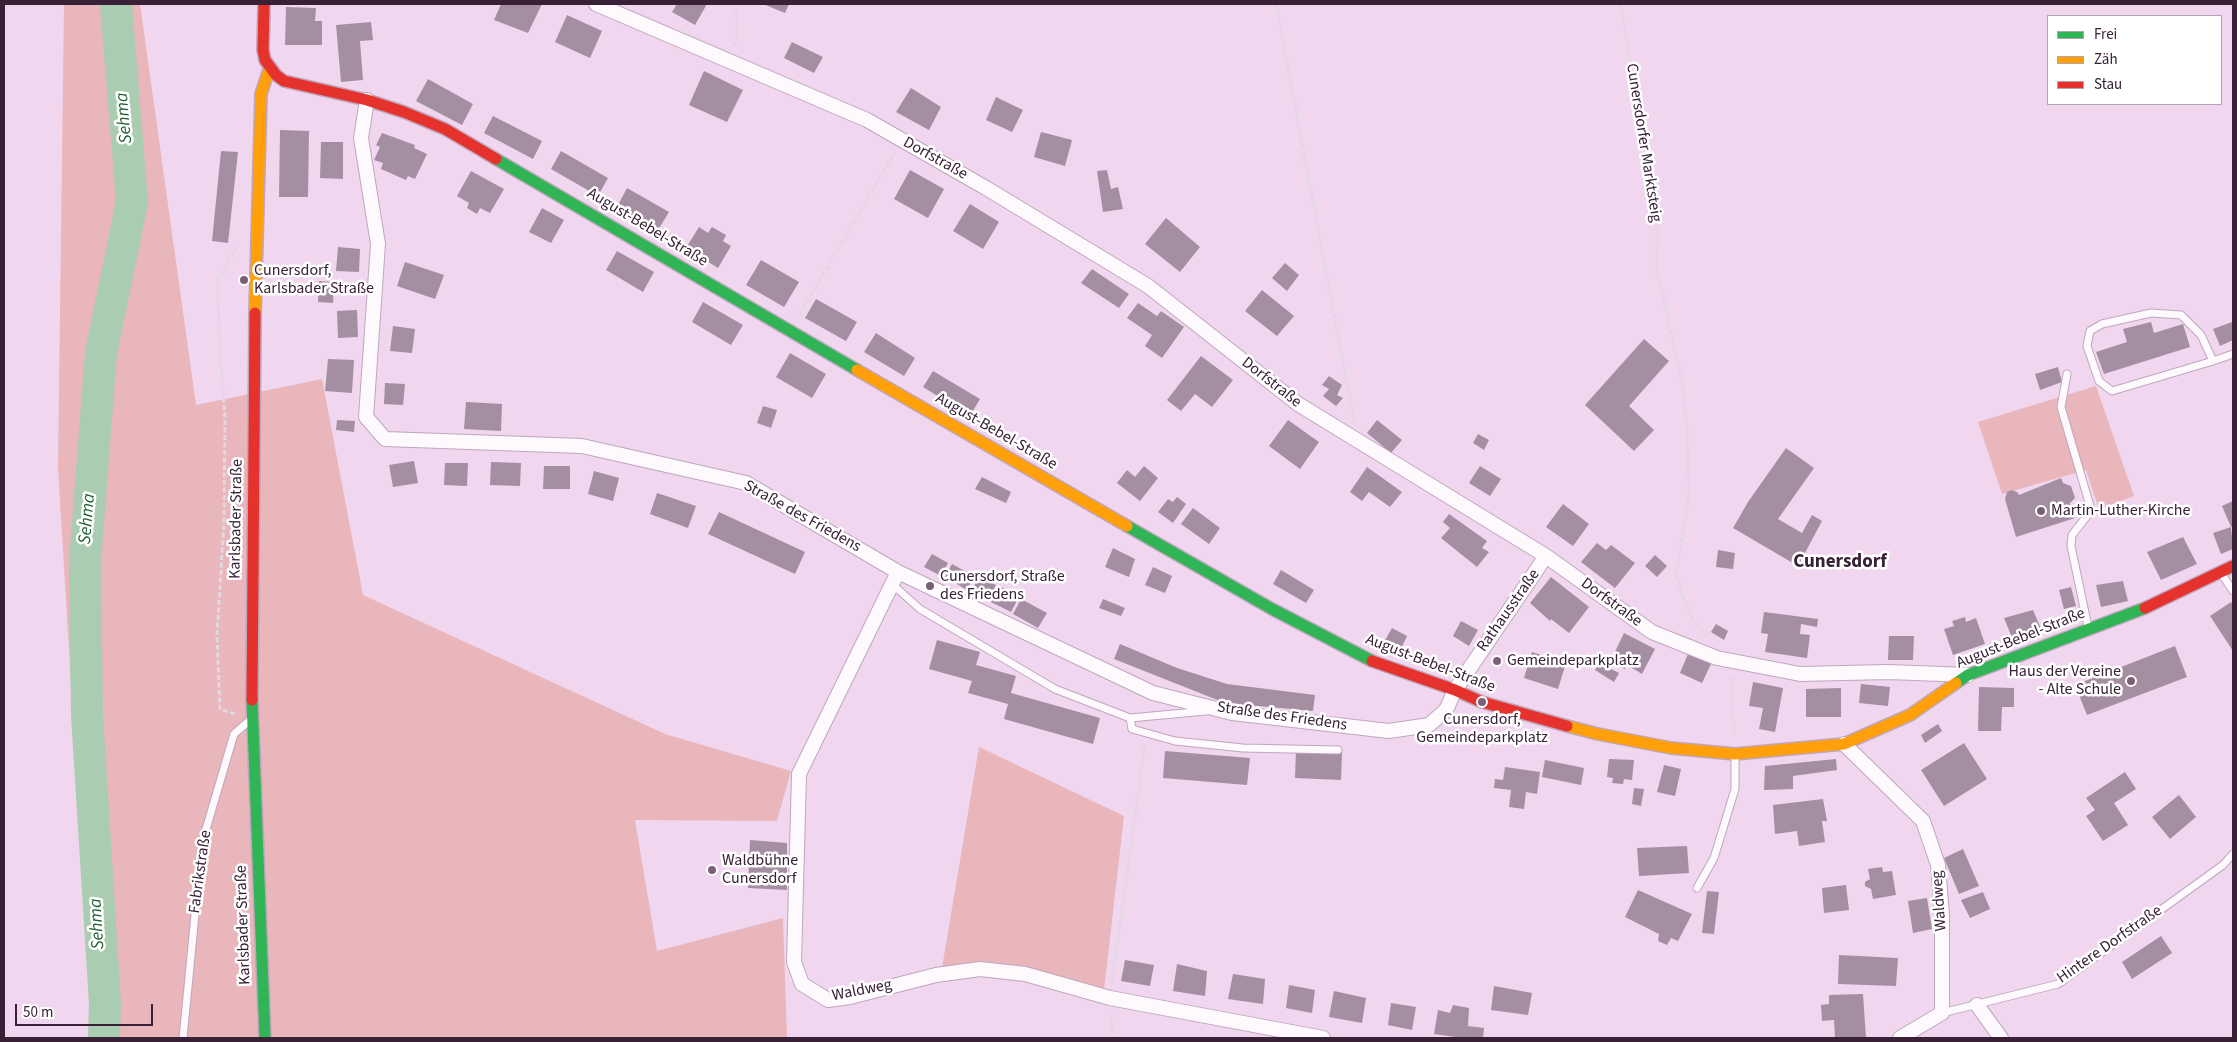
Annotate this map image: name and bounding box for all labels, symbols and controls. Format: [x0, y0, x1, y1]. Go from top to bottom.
legend [2047, 15, 2222, 105]
text: Frei [2094, 24, 2117, 45]
text: Zäh [2094, 49, 2118, 70]
street label: Cunersdorfer Marktsteig [1621, 62, 1665, 224]
text: Stau [2094, 74, 2122, 95]
water label: Sehma [112, 92, 138, 144]
street label: Dorfstraße [899, 133, 971, 185]
street label: August-Bebel-Straße [583, 184, 711, 272]
place label: Cunersdorf, Karlsbader Straße [254, 261, 374, 299]
marker: Cunersdorf, Karlsbader Straße [238, 274, 250, 286]
street label: Dorfstraße [1237, 354, 1305, 412]
street label: August-Bebel-Straße [932, 389, 1060, 475]
street label: Karlsbader Straße [226, 459, 248, 579]
street label: Straße des Friedens [740, 477, 864, 557]
water label: Sehma [75, 493, 101, 545]
place label: Martin-Luther-Kirche [2051, 501, 2190, 521]
marker: Martin-Luther-Kirche [2035, 505, 2047, 517]
district label: Cunersdorf [1793, 552, 1887, 574]
street label: Rathausstraße [1473, 566, 1545, 656]
place label: Cunersdorf, Straße des Friedens [940, 567, 1065, 605]
street label: Dorfstraße [1577, 574, 1645, 632]
marker: Cunersdorf, Straße des Friedens [924, 580, 936, 592]
street label: August-Bebel-Straße [1954, 604, 2088, 674]
street label: August-Bebel-Straße [1362, 630, 1498, 698]
place label: Gemeindeparkplatz [1507, 651, 1639, 671]
marker: Gemeindeparkplatz [1491, 655, 1503, 667]
place label: Haus der Vereine - Alte Schule [2008, 662, 2121, 700]
marker: Haus der Vereine - Alte Schule [2125, 675, 2137, 687]
marker: Cunersdorf, Gemeindeparkplatz [1476, 696, 1488, 708]
street label: Straße des Friedens [1216, 698, 1348, 736]
place label: Cunersdorf, Gemeindeparkplatz [1416, 710, 1548, 748]
street label: Fabrikstraße [186, 829, 216, 915]
place label: Waldbühne Cunersdorf [722, 851, 798, 889]
marker: Waldbühne Cunersdorf [706, 864, 718, 876]
street label: Karlsbader Straße [232, 865, 256, 985]
street label: Waldweg [1928, 870, 1952, 932]
water label: Sehma [86, 898, 110, 950]
street label: Hintere Dorfstraße [2054, 902, 2166, 988]
street label: Waldweg [830, 976, 894, 1006]
scale bar [18, 994, 155, 1026]
text: 50 m [23, 1002, 53, 1023]

